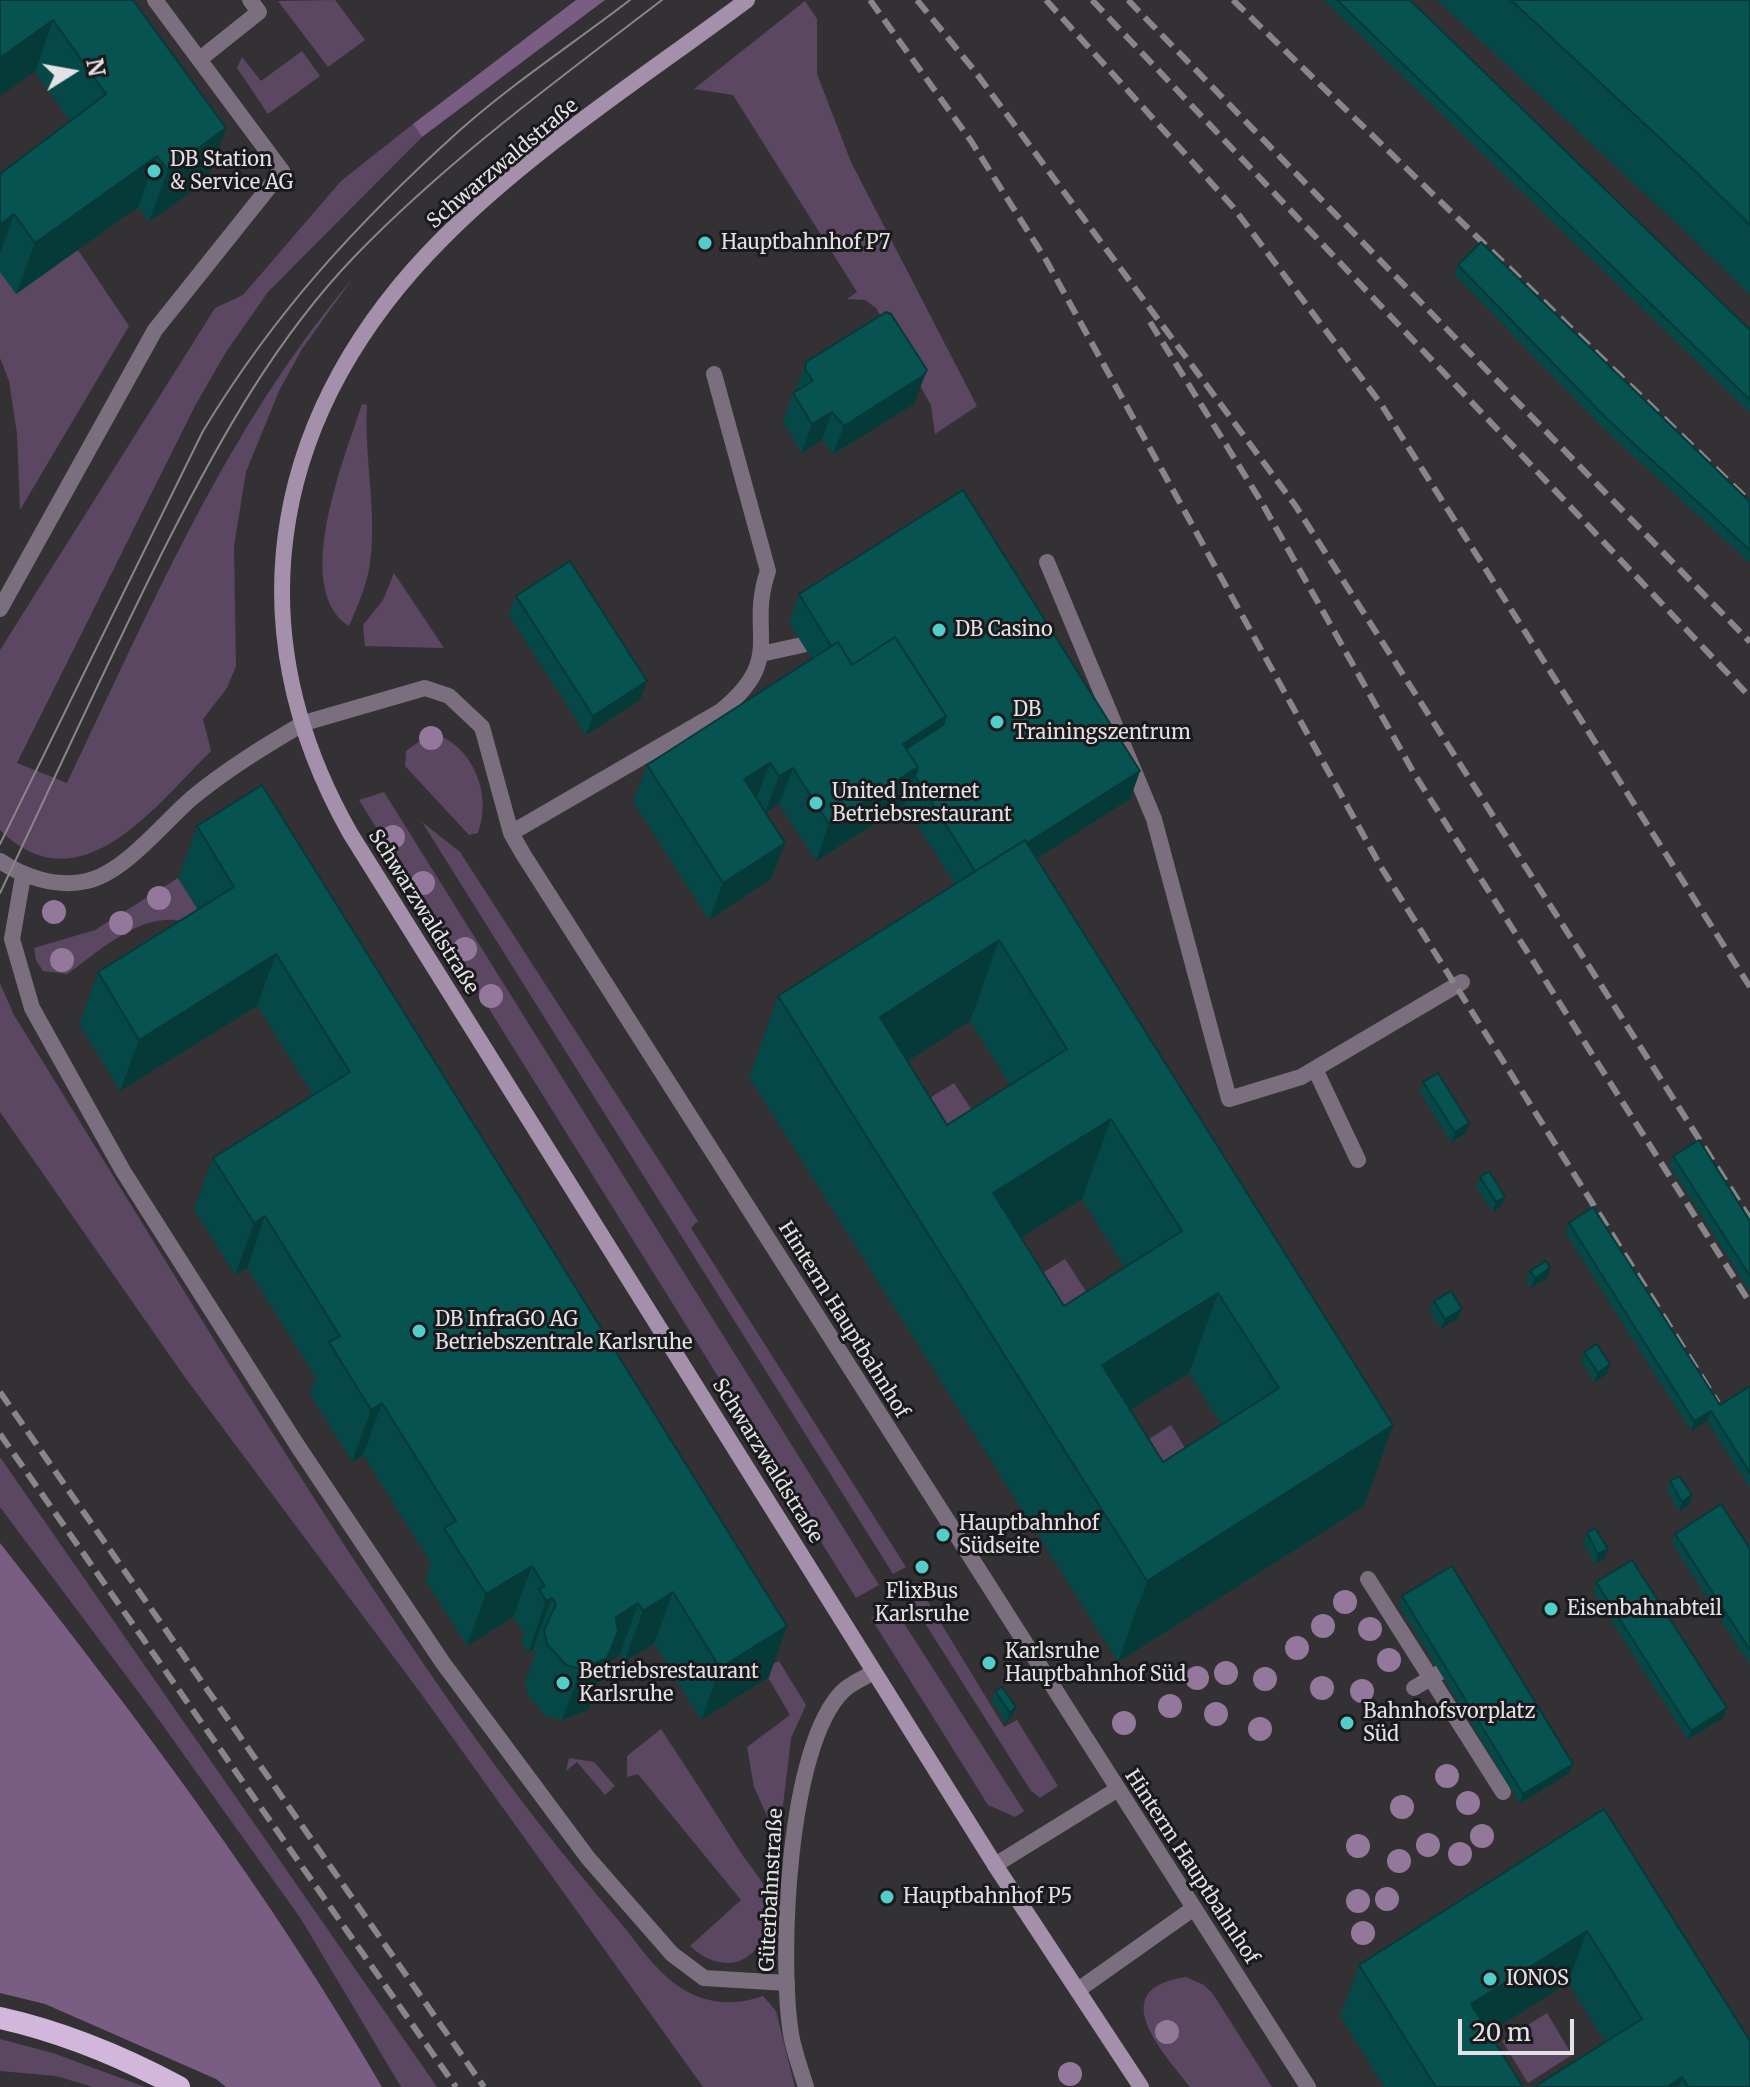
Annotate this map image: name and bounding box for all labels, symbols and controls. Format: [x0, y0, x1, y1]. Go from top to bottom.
north arrow [32, 32, 112, 112]
text: N [80, 56, 111, 79]
street label: Schwarzwaldstraße [423, 94, 583, 234]
place label: DB Station & Service AG [170, 148, 293, 195]
marker: DB Station & Service AG [145, 162, 163, 180]
place label: Hauptbahnhof P7 [721, 231, 890, 255]
marker: Hauptbahnhof P7 [696, 234, 714, 252]
place label: DB Casino [955, 618, 1053, 642]
marker: DB Casino [930, 621, 948, 639]
place label: DB Trainingszentrum [1013, 698, 1191, 745]
marker: DB Trainingszentrum [988, 713, 1006, 731]
place label: United Internet Betriebsrestaurant [832, 780, 1012, 827]
marker: United Internet Betriebsrestaurant [807, 794, 825, 812]
street label: Schwarzwaldstraße [363, 825, 483, 999]
street label: Hinterm Hauptbahnhof [773, 1217, 913, 1423]
place label: DB InfraGO AG Betriebszentrale Karlsruhe [435, 1308, 692, 1355]
marker: DB InfraGO AG Betriebszentrale Karlsruhe [410, 1322, 428, 1340]
street label: Schwarzwaldstraße [707, 1374, 827, 1548]
place label: Hauptbahnhof Südseite [959, 1512, 1099, 1559]
marker: Hauptbahnhof Südseite [934, 1526, 952, 1544]
marker: FlixBus Karlsruhe [913, 1558, 931, 1576]
place label: FlixBus Karlsruhe [875, 1580, 969, 1627]
place label: Eisenbahnabteil [1567, 1597, 1722, 1621]
marker: Eisenbahnabteil [1542, 1600, 1560, 1618]
place label: Karlsruhe Hauptbahnhof Süd [1005, 1640, 1186, 1687]
marker: Karlsruhe Hauptbahnhof Süd [980, 1654, 998, 1672]
place label: Betriebsrestaurant Karlsruhe [579, 1660, 759, 1707]
marker: Betriebsrestaurant Karlsruhe [554, 1674, 572, 1692]
place label: Bahnhofsvorplatz Süd [1363, 1700, 1535, 1747]
marker: Bahnhofsvorplatz Süd [1338, 1714, 1356, 1732]
street label: Hinterm Hauptbahnhof [1119, 1765, 1263, 1969]
street label: Güterbahnstraße [756, 1808, 788, 1972]
place label: Hauptbahnhof P5 [903, 1885, 1072, 1909]
marker: Hauptbahnhof P5 [878, 1888, 896, 1906]
place label: IONOS [1506, 1967, 1569, 1991]
marker: IONOS [1481, 1970, 1499, 1988]
scale bar [1462, 2003, 1578, 2053]
text: 20 m [1472, 2017, 1531, 2048]

